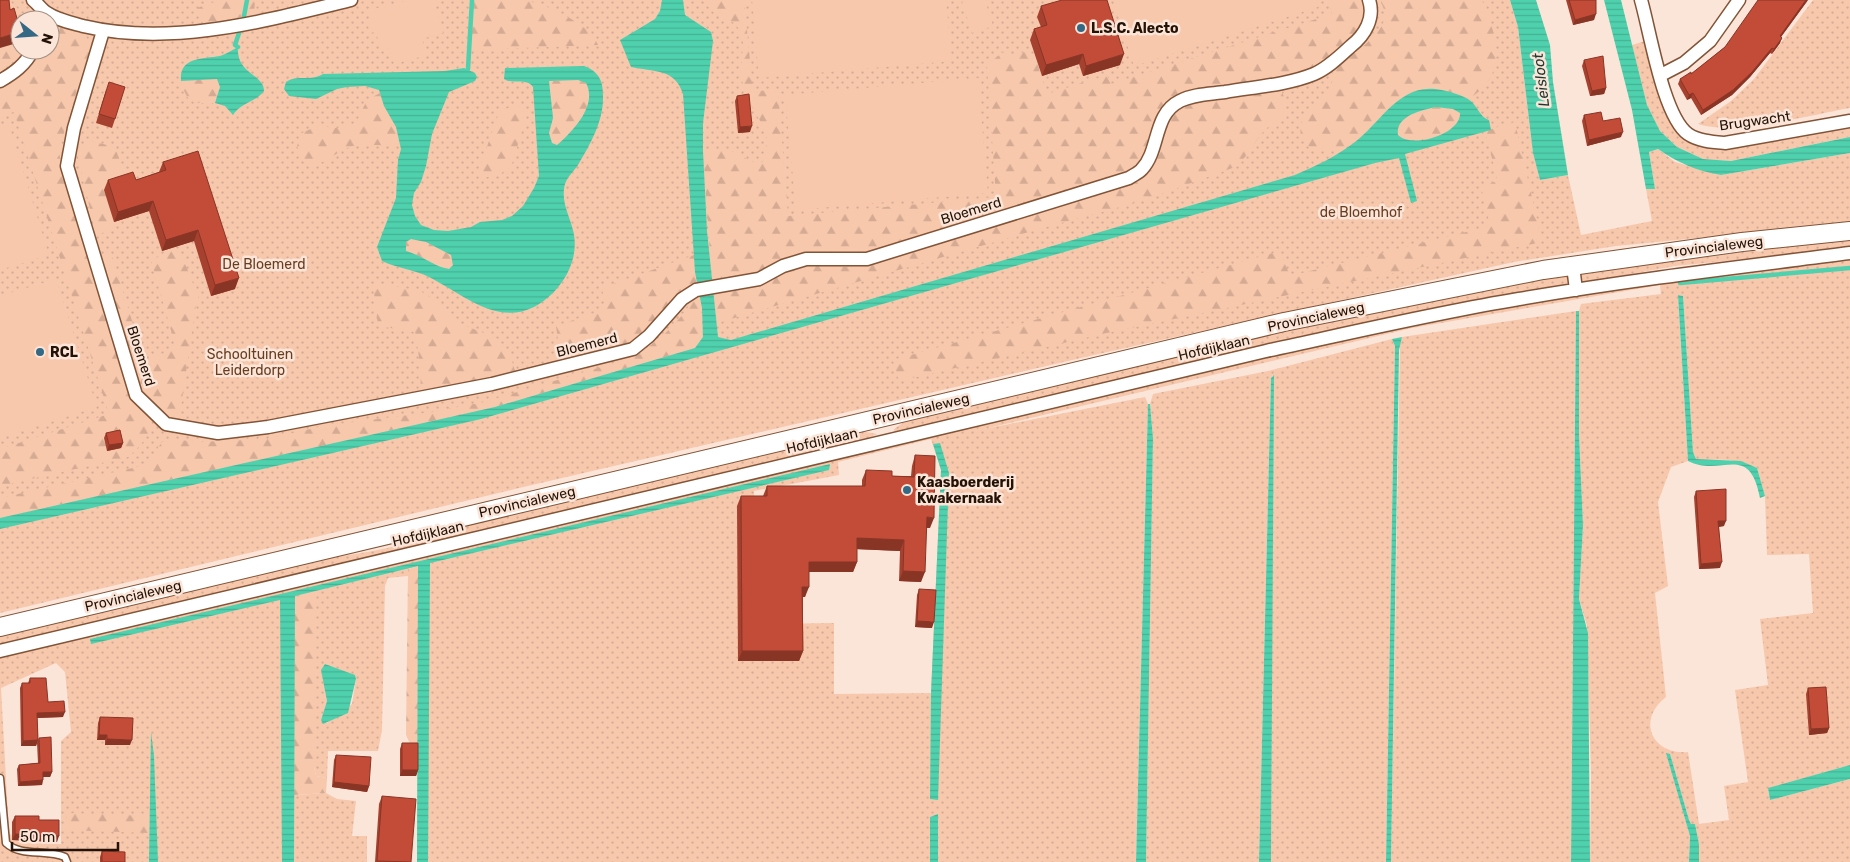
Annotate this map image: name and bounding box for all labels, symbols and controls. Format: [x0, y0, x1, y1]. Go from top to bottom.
north arrow [10, 10, 60, 60]
place label: L.S.C. Alecto [1091, 20, 1179, 37]
marker: L.S.C. Alecto [1075, 22, 1087, 34]
text: N [37, 31, 57, 46]
water label: Leisloot [1529, 52, 1553, 108]
street label: Brugwacht [1718, 108, 1792, 134]
street label: Bloemerd [939, 194, 1003, 228]
park label: de Bloemhof [1320, 204, 1403, 221]
street label: Provincialeweg [1664, 233, 1764, 261]
park label: De Bloemerd [222, 256, 306, 273]
street label: Provincialeweg [1266, 298, 1366, 336]
street label: Bloemerd [123, 324, 159, 388]
street label: Bloemerd [555, 329, 619, 361]
street label: Hofdijklaan [1177, 332, 1251, 364]
place label: RCL [50, 344, 78, 361]
marker: RCL [34, 346, 46, 358]
park label: Schooltuinen Leiderdorp [207, 346, 293, 379]
street label: Provincialeweg [871, 390, 971, 428]
street label: Hofdijklaan [785, 425, 859, 457]
place label: Kaasboerderij Kwakernaak [917, 474, 1014, 507]
street label: Provincialeweg [477, 483, 577, 521]
marker: Kaasboerderij Kwakernaak [901, 484, 913, 496]
street label: Hofdijklaan [391, 518, 465, 550]
street label: Provincialeweg [83, 577, 183, 615]
scale bar [12, 820, 119, 852]
text: 50 m [20, 828, 55, 846]

